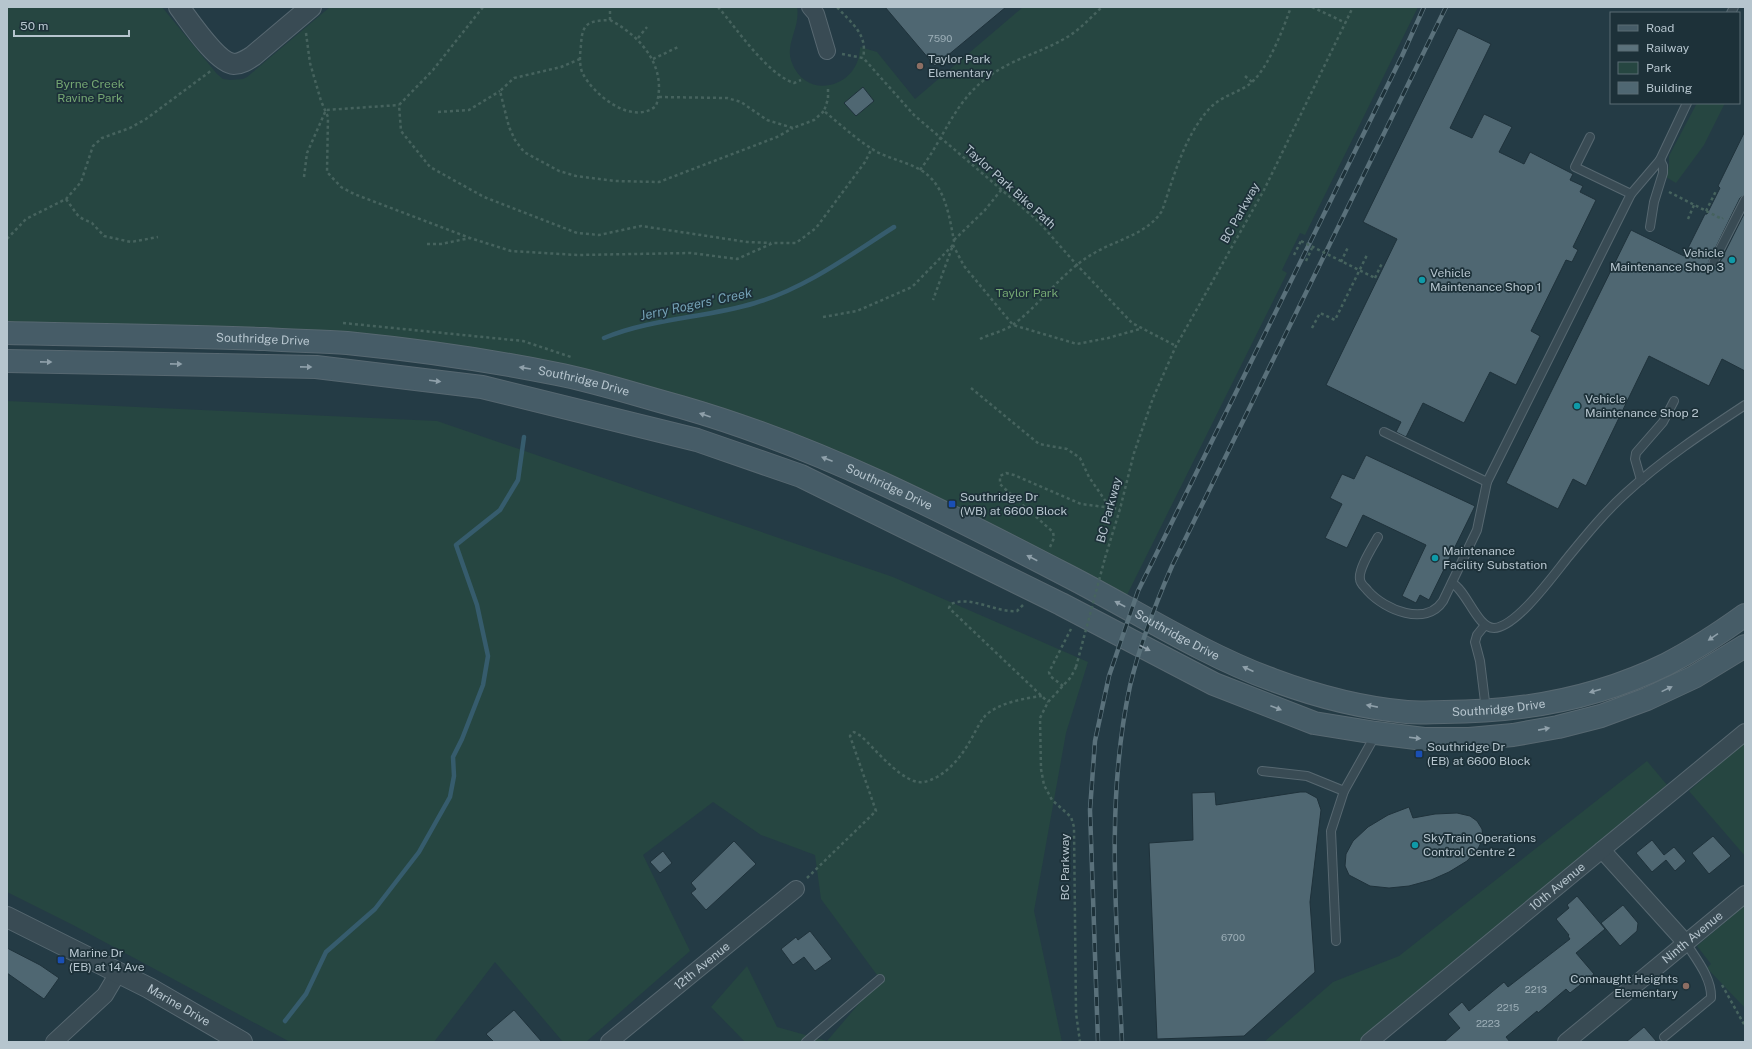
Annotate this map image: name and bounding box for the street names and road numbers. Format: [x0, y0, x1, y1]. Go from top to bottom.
street label: Taylor Park Bike Path [961, 142, 1059, 232]
street label: BC Parkway [1218, 180, 1263, 246]
street label: Southridge Drive [216, 330, 310, 348]
street label: Southridge Drive [537, 363, 631, 399]
street label: Southridge Drive [844, 461, 935, 513]
street label: BC Parkway [1094, 475, 1125, 544]
street label: Southridge Drive [1132, 607, 1222, 663]
street label: Southridge Drive [1452, 696, 1547, 719]
street label: BC Parkway [1058, 833, 1072, 901]
street label: 10th Avenue [1527, 860, 1588, 914]
street label: Ninth Avenue [1659, 908, 1726, 967]
street label: 12th Avenue [671, 939, 733, 993]
street label: Marine Drive [145, 981, 213, 1029]

